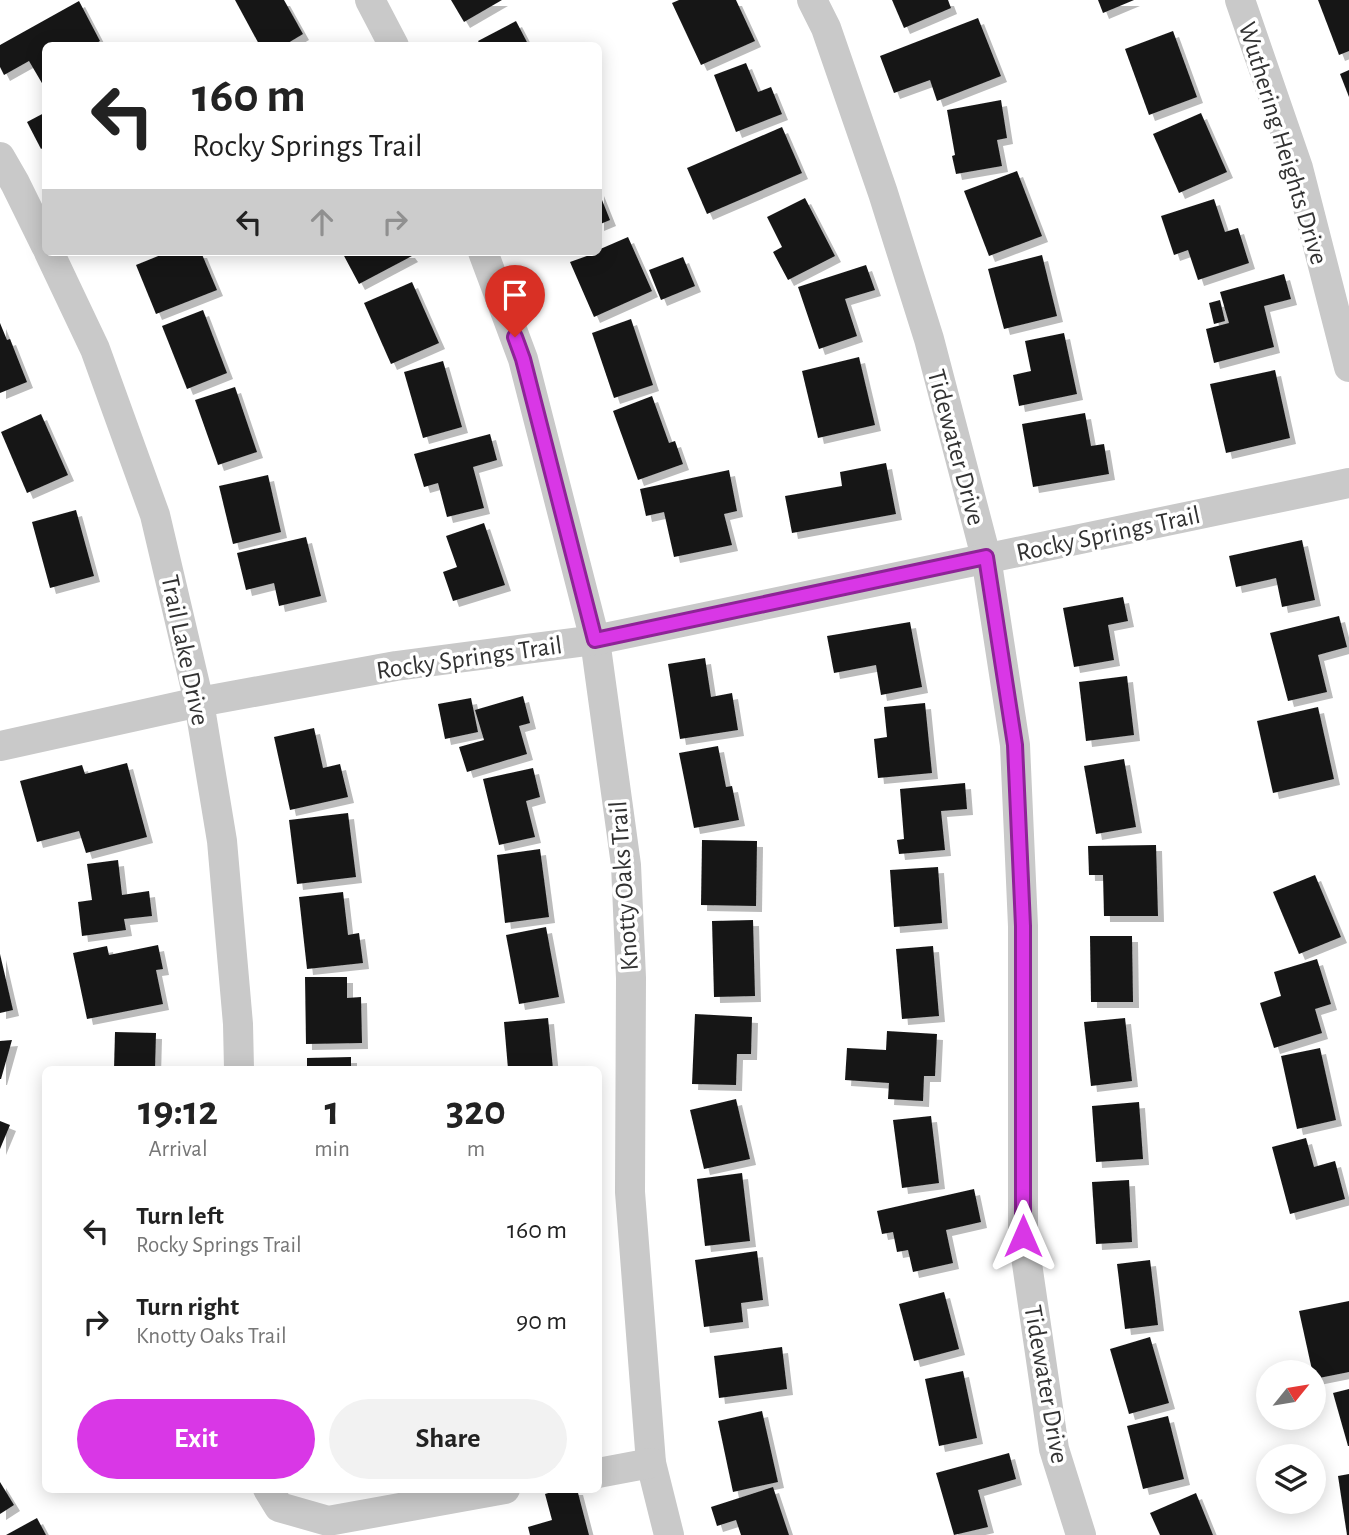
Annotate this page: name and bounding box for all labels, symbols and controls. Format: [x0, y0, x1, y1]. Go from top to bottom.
street label: Wuthering Heights Drive [1234, 19, 1332, 268]
icon: left [77, 70, 168, 161]
text: 160 m [192, 72, 306, 121]
text: Rocky Springs Trail [192, 130, 423, 162]
icon: left [230, 203, 268, 241]
icon: ahead [303, 203, 341, 241]
icon: right [376, 203, 414, 241]
pin [485, 265, 545, 337]
icon: arrive [496, 276, 534, 314]
street label: Tidewater Drive [923, 366, 989, 528]
street label: Rocky Springs Trail [1014, 502, 1203, 566]
street label: Trail Lake Drive [156, 573, 214, 728]
street label: Rocky Springs Trail [375, 632, 564, 684]
street label: Knotty Oaks Trail [605, 800, 643, 972]
text: 19:12 [138, 1090, 218, 1132]
text: 1 [325, 1090, 340, 1132]
text: 320 [446, 1090, 506, 1132]
text: Arrival [149, 1138, 208, 1161]
text: min [314, 1138, 350, 1161]
text: m [467, 1138, 485, 1161]
position arrow [986, 1199, 1060, 1273]
text: Turn left [136, 1203, 224, 1229]
icon: left [77, 1212, 115, 1250]
text: 160 m [507, 1217, 567, 1243]
text: Rocky Springs Trail [136, 1234, 302, 1257]
text: Turn right [136, 1294, 239, 1320]
icon: right [77, 1303, 115, 1341]
street label: Tidewater Drive [1019, 1303, 1073, 1465]
text: 90 m [516, 1308, 567, 1334]
text: Knotty Oaks Trail [136, 1325, 287, 1348]
north arrow [1256, 1360, 1326, 1430]
map controls [1256, 1360, 1326, 1514]
button: Exit [77, 1399, 315, 1479]
button: Share [329, 1399, 567, 1479]
button: layers [1256, 1444, 1326, 1514]

